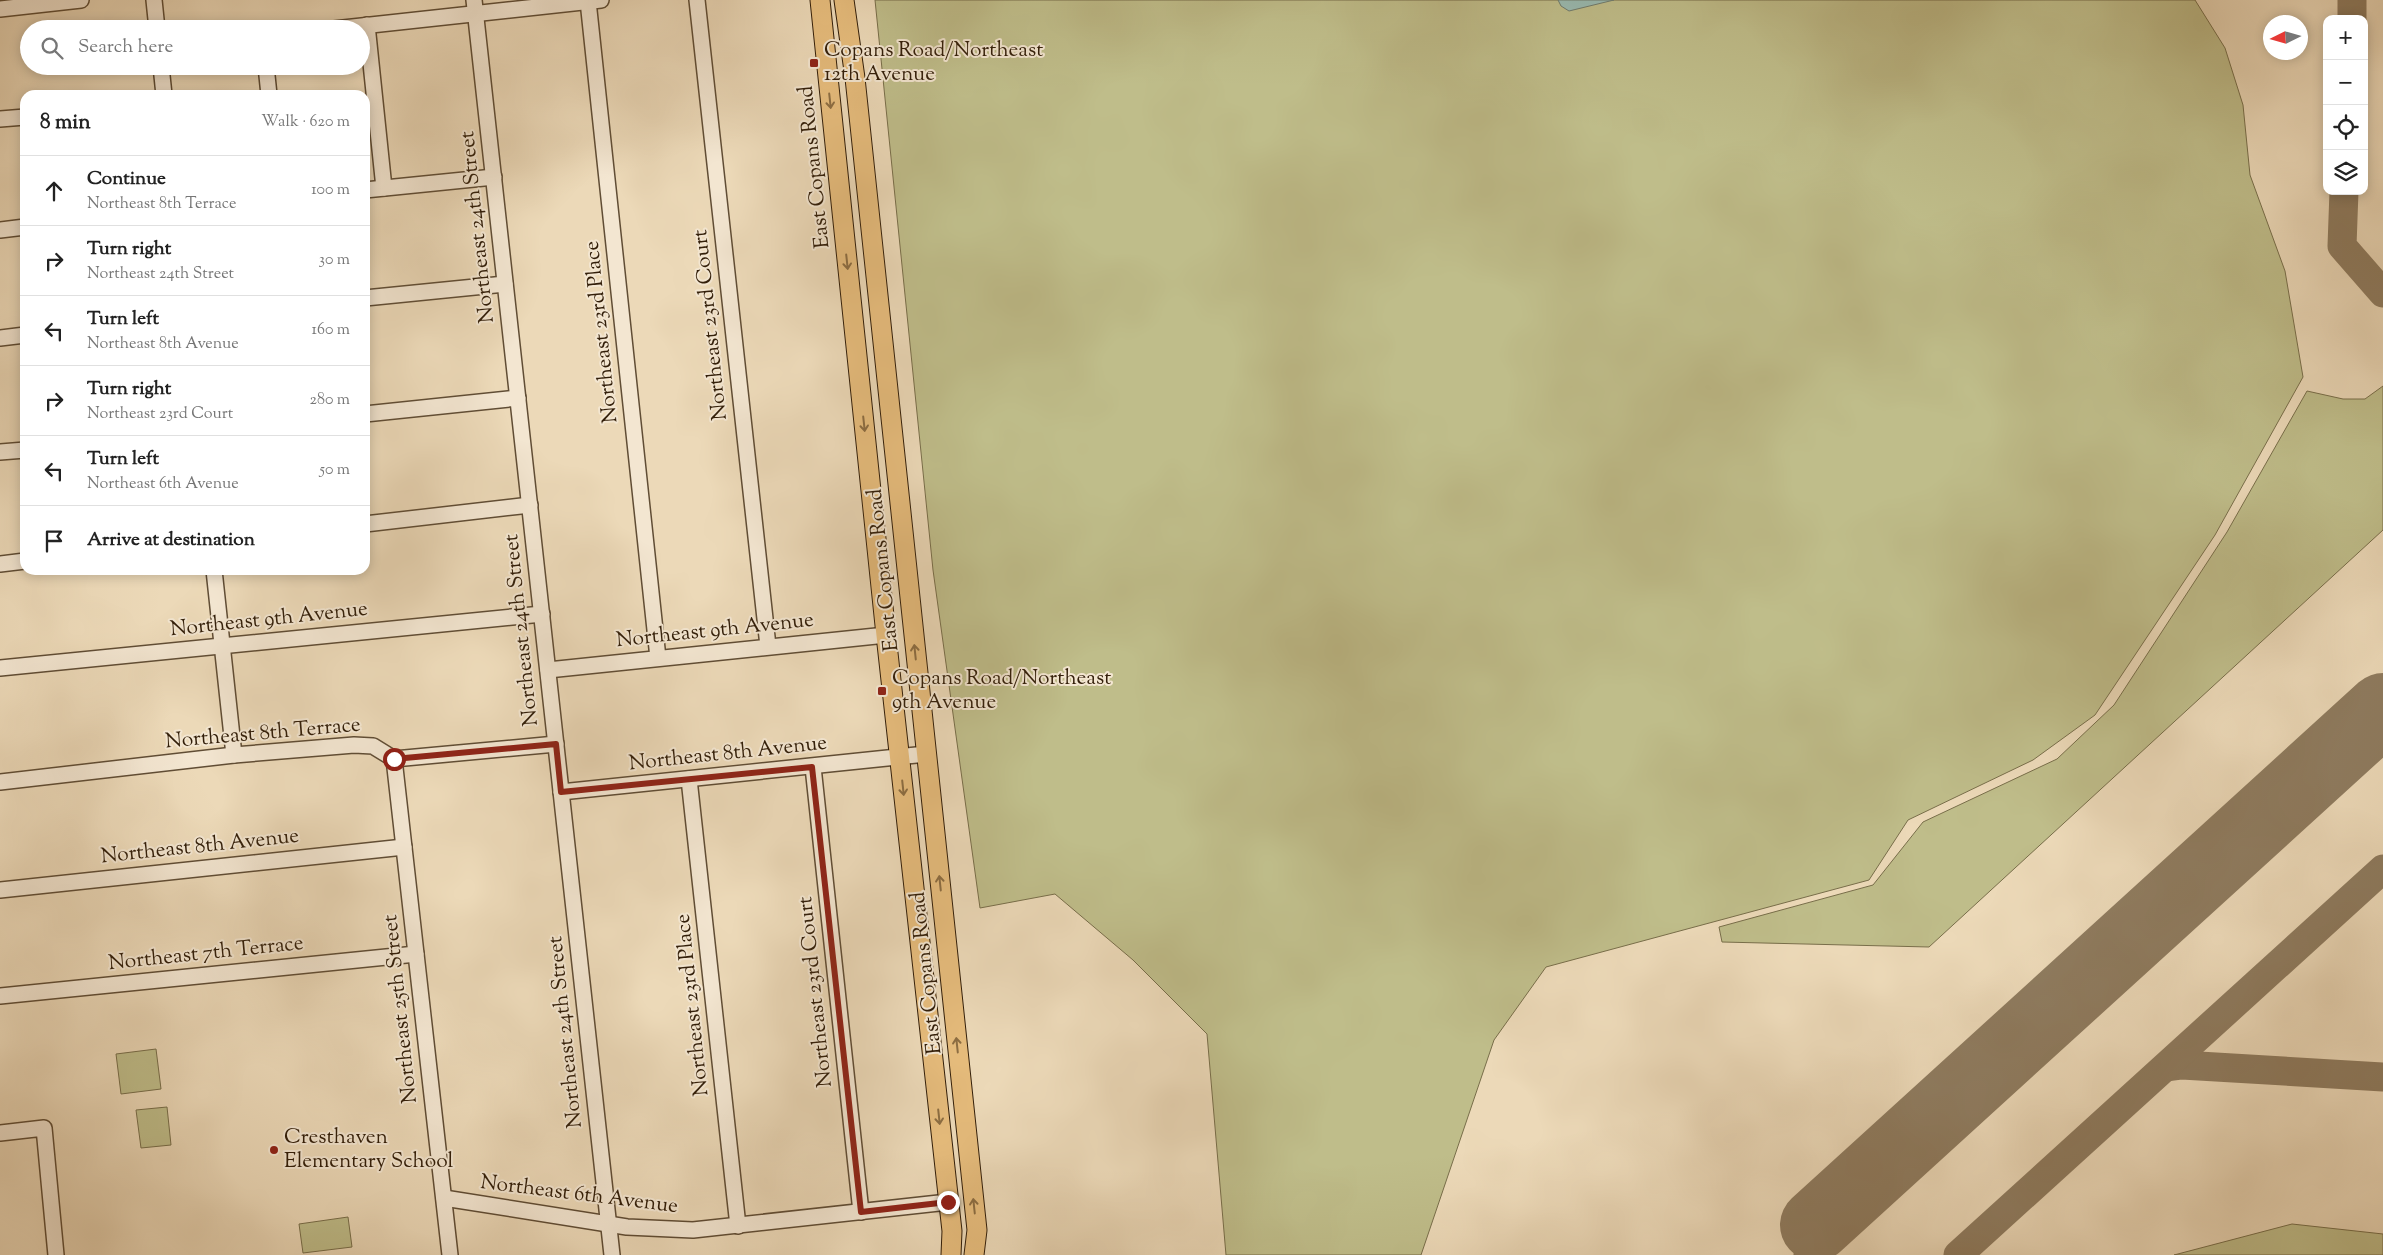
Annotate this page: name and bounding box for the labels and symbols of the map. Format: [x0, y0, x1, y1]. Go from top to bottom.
north arrow [2263, 15, 2308, 60]
place label: Copans Road/Northeast 12th Avenue [824, 36, 1043, 90]
marker: Copans Road/Northeast 12th Avenue [808, 57, 820, 69]
street label: East Copans Road [792, 84, 838, 250]
one-way arrow [825, 92, 835, 108]
street label: Northeast 24th Street [453, 129, 503, 325]
street label: Northeast 23rd Court [686, 228, 736, 422]
street label: Northeast 23rd Place [578, 239, 626, 425]
one-way arrow [842, 254, 852, 270]
one-way arrow [859, 416, 869, 432]
street label: East Copans Road [861, 487, 907, 653]
street label: Northeast 24th Street [497, 532, 547, 728]
street label: Northeast 9th Avenue [169, 595, 369, 645]
street label: Northeast 9th Avenue [615, 606, 815, 656]
one-way arrow [911, 644, 920, 660]
place label: Copans Road/Northeast 9th Avenue [892, 664, 1111, 718]
marker: Copans Road/Northeast 9th Avenue [876, 685, 888, 697]
street label: Northeast 8th Terrace [164, 711, 362, 757]
street label: Northeast 8th Avenue [627, 729, 829, 779]
route start [383, 748, 406, 771]
one-way arrow [898, 780, 908, 796]
street label: Northeast 8th Avenue [99, 822, 301, 872]
one-way arrow [935, 876, 945, 892]
street label: East Copans Road [904, 890, 950, 1056]
street label: Northeast 23rd Court [791, 895, 841, 1089]
street label: Northeast 23rd Place [669, 912, 717, 1098]
street label: Northeast 25th Street [376, 913, 426, 1105]
street label: Northeast 7th Terrace [107, 929, 305, 979]
street label: Northeast 24th Street [541, 934, 591, 1130]
one-way arrow [952, 1037, 962, 1053]
one-way arrow [934, 1109, 944, 1125]
place label: Cresthaven Elementary School [284, 1123, 454, 1177]
marker: Cresthaven Elementary School [268, 1144, 280, 1156]
street label: Northeast 6th Avenue [478, 1168, 680, 1222]
route end [937, 1191, 960, 1214]
one-way arrow [969, 1199, 979, 1215]

